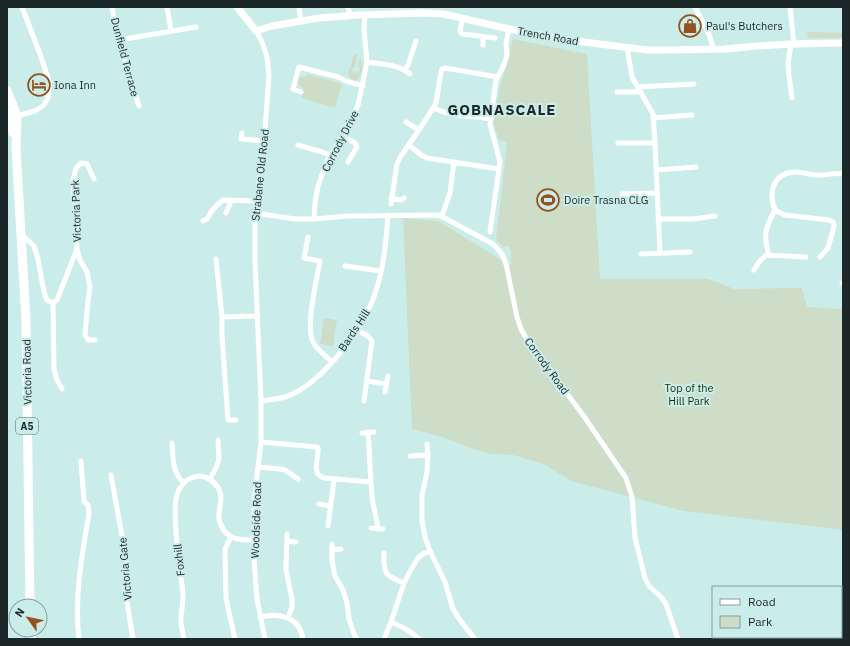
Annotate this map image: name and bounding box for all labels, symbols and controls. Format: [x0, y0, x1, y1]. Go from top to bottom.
shop icon: Paul's Butchers [677, 13, 703, 39]
street label: Dunfield Terrace [108, 16, 142, 98]
place label: Paul's Butchers [706, 19, 783, 33]
street label: Trench Road [516, 24, 580, 48]
hotel icon: Iona Inn [26, 72, 52, 98]
place label: Iona Inn [54, 78, 96, 92]
district label: GOBNASCALE [448, 100, 556, 119]
street label: Corrody Drive [319, 108, 361, 174]
street label: Strabane Old Road [248, 128, 272, 222]
street label: Victoria Park [68, 179, 84, 242]
sports icon: Doire Trasna CLG [535, 187, 561, 213]
place label: Doire Trasna CLG [564, 193, 648, 207]
street label: Bards Hill [335, 306, 373, 354]
street label: Corrody Road [522, 335, 572, 397]
street label: Victoria Road [19, 339, 35, 405]
park label: Top of the Hill Park [664, 381, 714, 408]
road number: A5 [16, 418, 38, 434]
street label: Woodside Road [248, 481, 264, 559]
street label: Victoria Gate [115, 537, 135, 601]
street label: Foxhill [170, 543, 188, 577]
legend [712, 586, 842, 638]
text: Road [748, 594, 776, 609]
north arrow [8, 598, 48, 638]
text: N [12, 605, 28, 620]
text: Park [748, 614, 773, 629]

